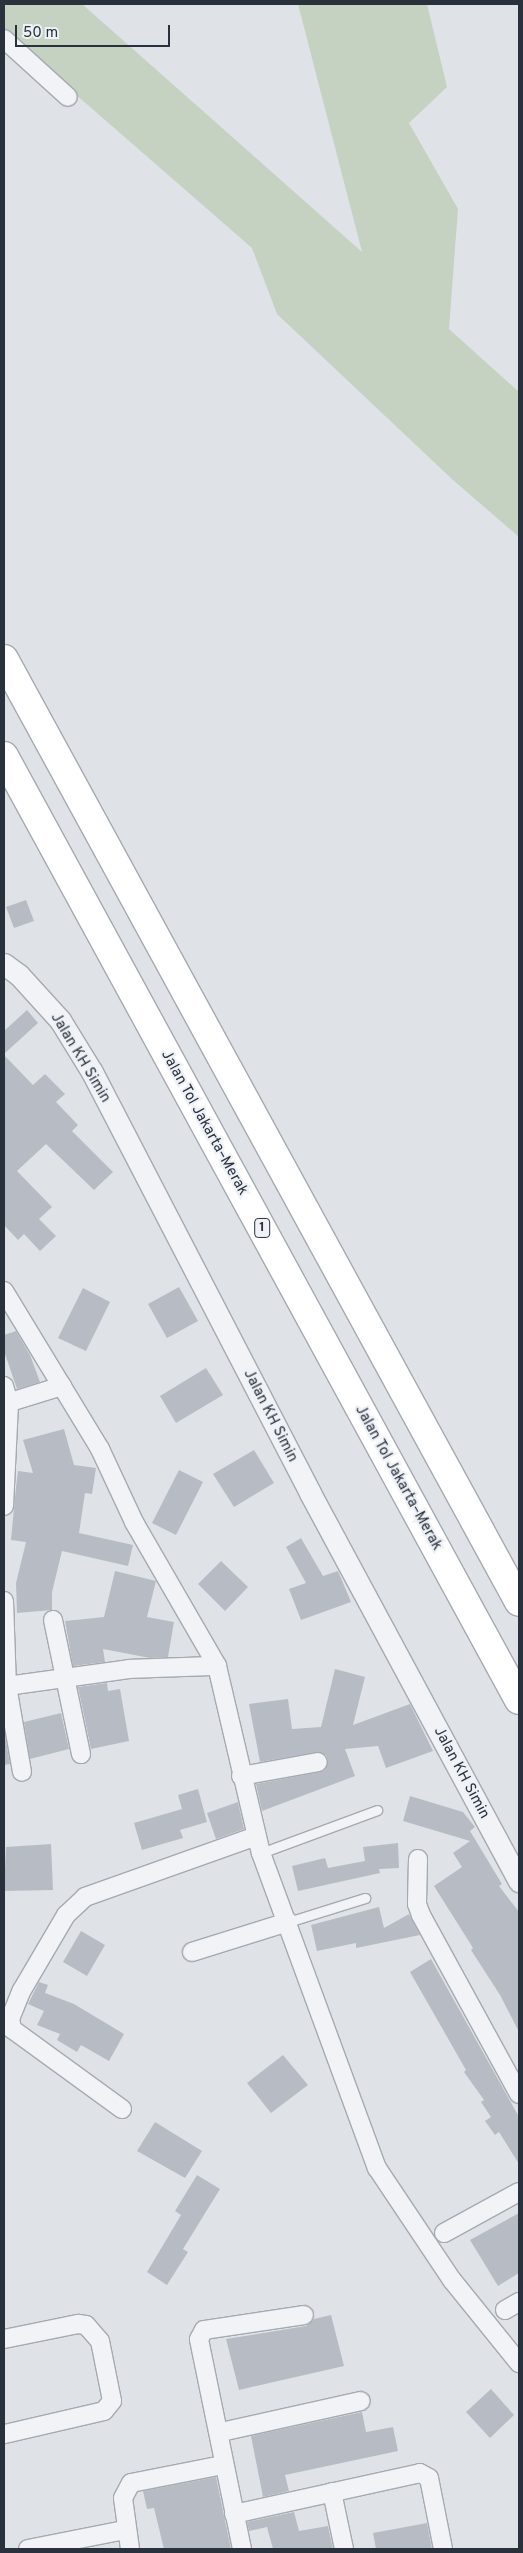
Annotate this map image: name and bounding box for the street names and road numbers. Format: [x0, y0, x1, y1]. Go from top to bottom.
street label: Jalan KH Simin [46, 1010, 114, 1106]
street label: Jalan Tol Jakarta–Merak [156, 1047, 252, 1199]
road number: 1 [253, 1216, 271, 1240]
street label: Jalan KH Simin [239, 1367, 301, 1465]
street label: Jalan Tol Jakarta–Merak [350, 1402, 446, 1554]
street label: Jalan KH Simin [429, 1724, 493, 1822]

